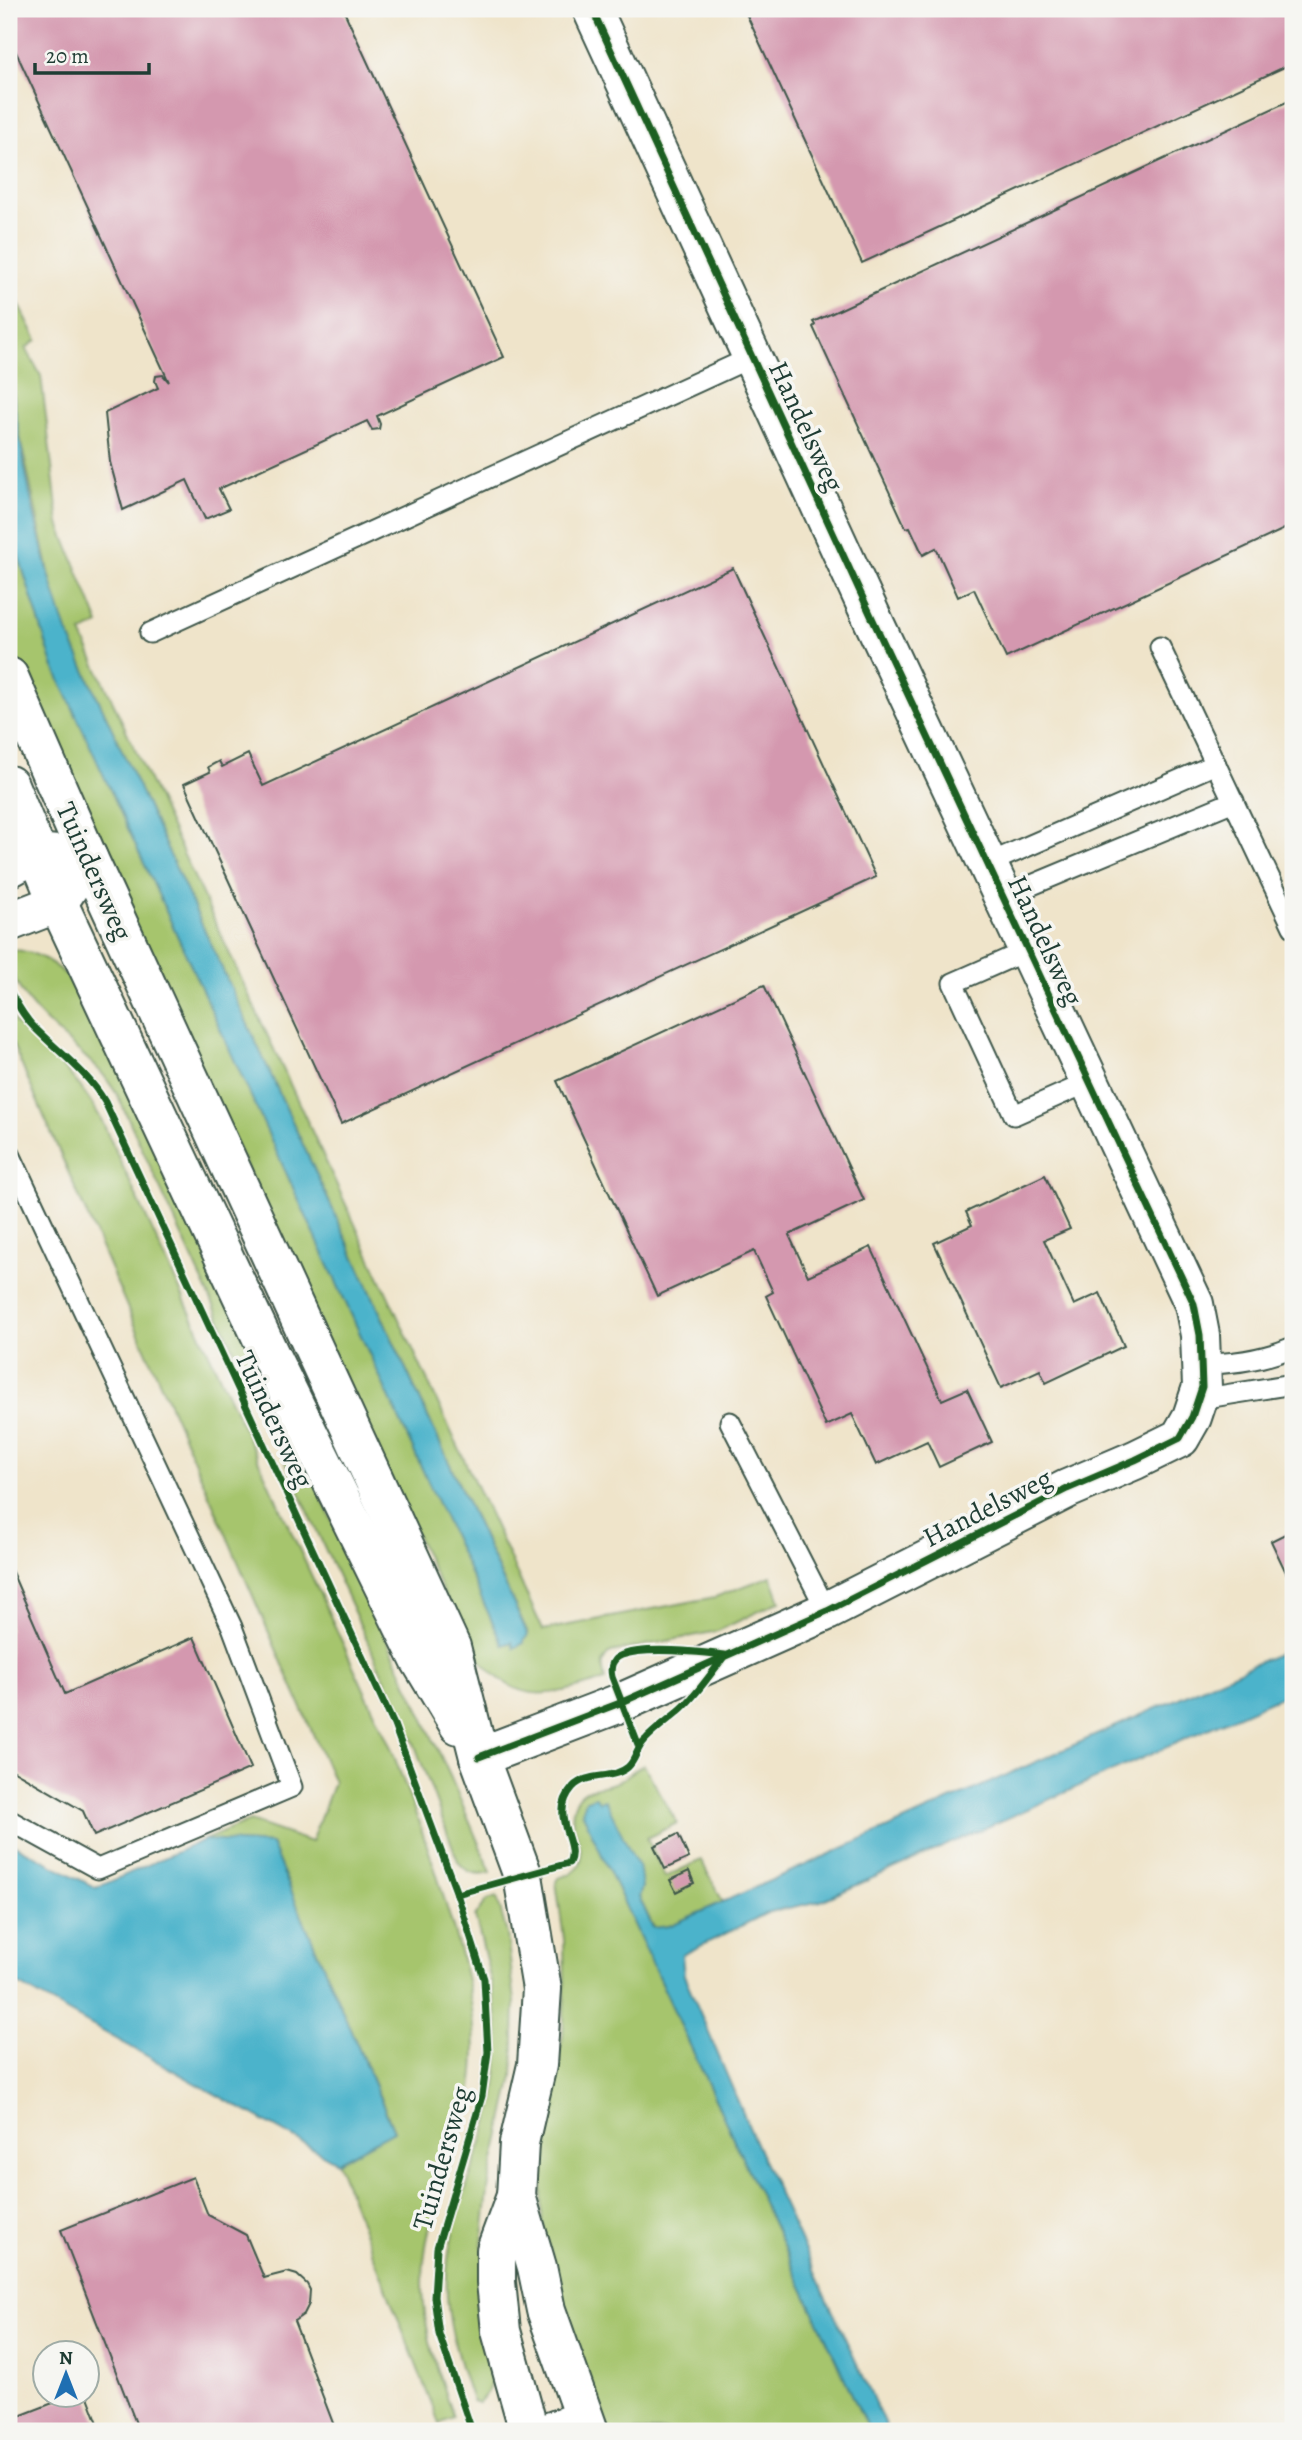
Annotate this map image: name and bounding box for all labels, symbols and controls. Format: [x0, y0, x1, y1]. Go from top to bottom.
scale bar [35, 32, 149, 76]
text: 20 m [46, 42, 89, 70]
street label: Handelsweg [759, 355, 853, 498]
street label: Tuindersweg [47, 796, 142, 947]
street label: Handelsweg [998, 869, 1092, 1012]
street label: Tuindersweg [226, 1344, 323, 1495]
street label: Handelsweg [916, 1459, 1059, 1557]
street label: Tuindersweg [403, 2082, 481, 2235]
north arrow [32, 2338, 102, 2408]
text: N [59, 2345, 73, 2371]

